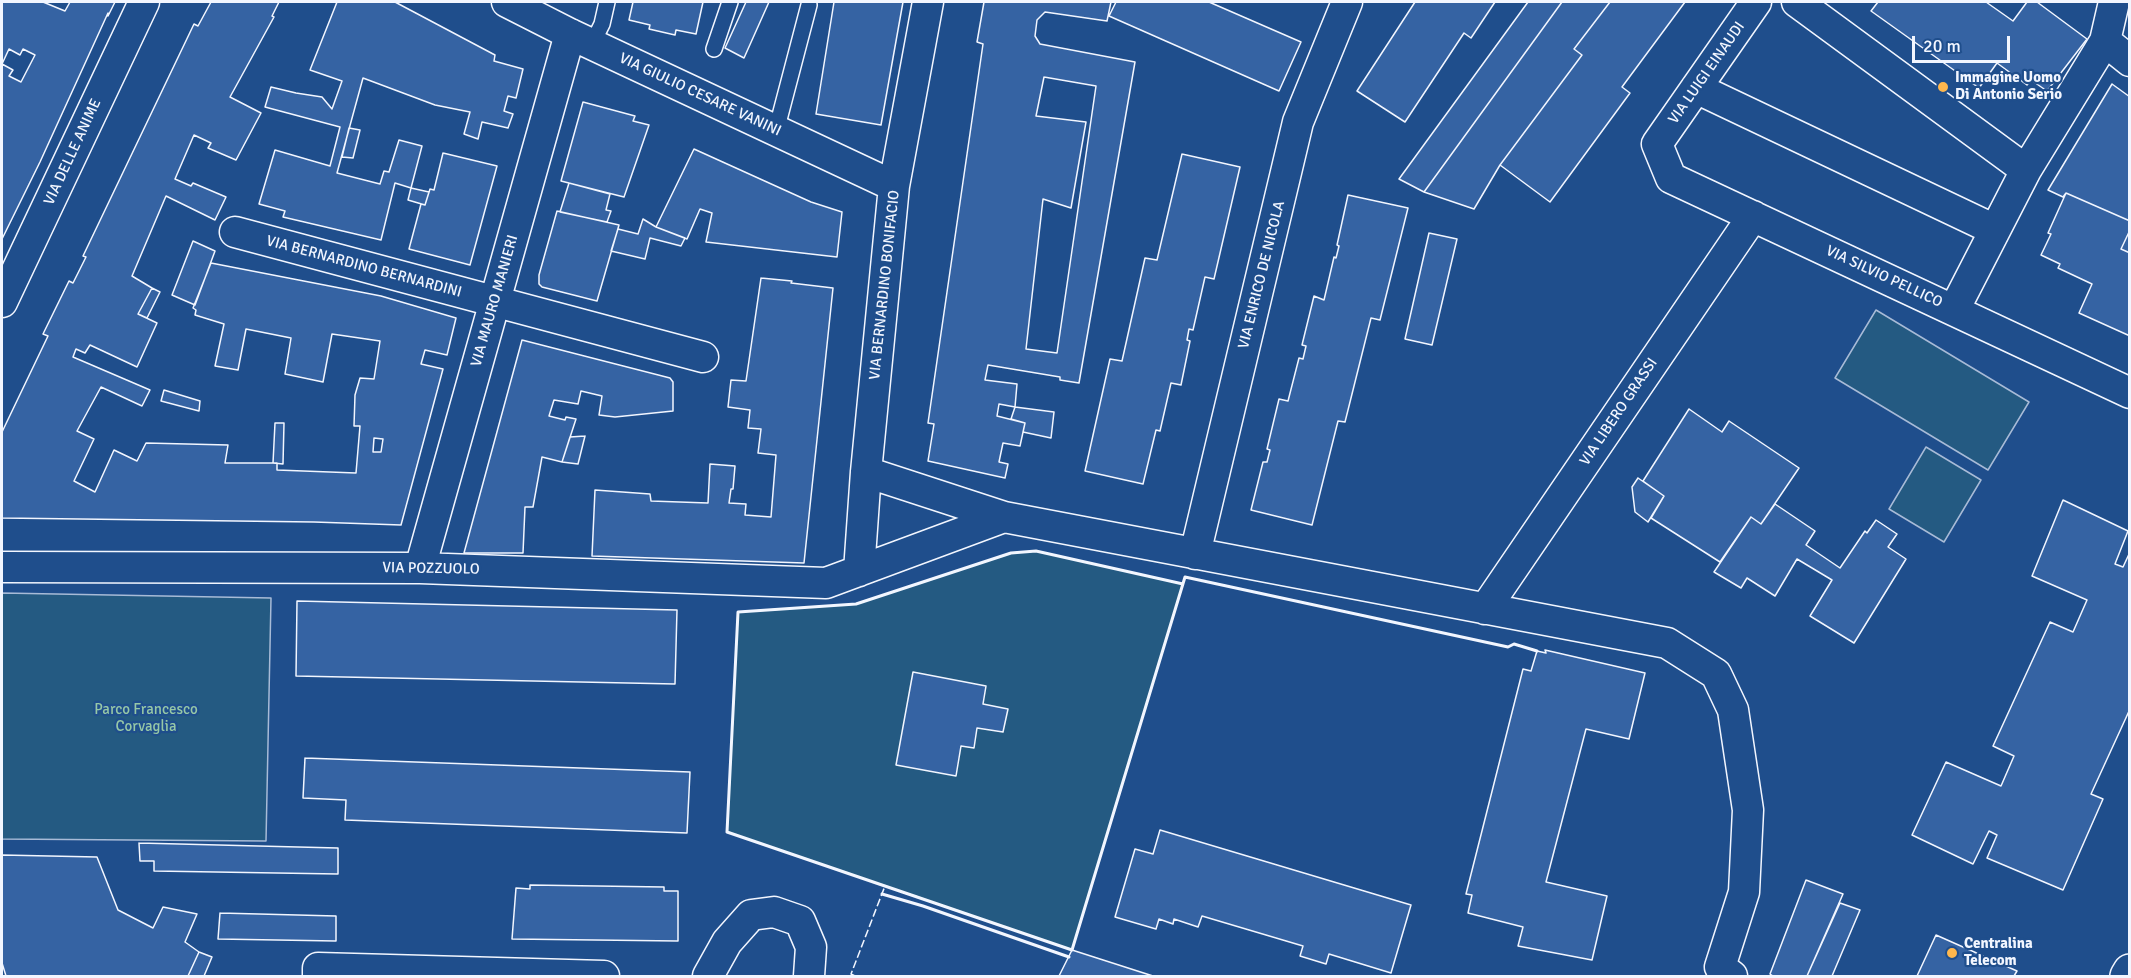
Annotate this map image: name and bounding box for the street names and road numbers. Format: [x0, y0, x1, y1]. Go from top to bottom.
street label: VIA LUIGI EINAUDI [1665, 18, 1749, 128]
street label: VIA GIULIO CESARE VANINI [616, 49, 784, 141]
street label: VIA DELLE ANIME [40, 96, 106, 208]
street label: VIA BERNARDINO BONIFACIO [866, 189, 904, 381]
street label: VIA ENRICO DE NICOLA [1235, 199, 1289, 351]
street label: VIA BERNARDINO BERNARDINI [264, 232, 464, 302]
street label: VIA MAURO MANIERI [468, 233, 522, 369]
street label: VIA SILVIO PELLICO [1823, 242, 1945, 312]
street label: VIA LIBERO GRASSI [1576, 355, 1662, 469]
street label: VIA POZZUOLO [382, 559, 480, 579]

